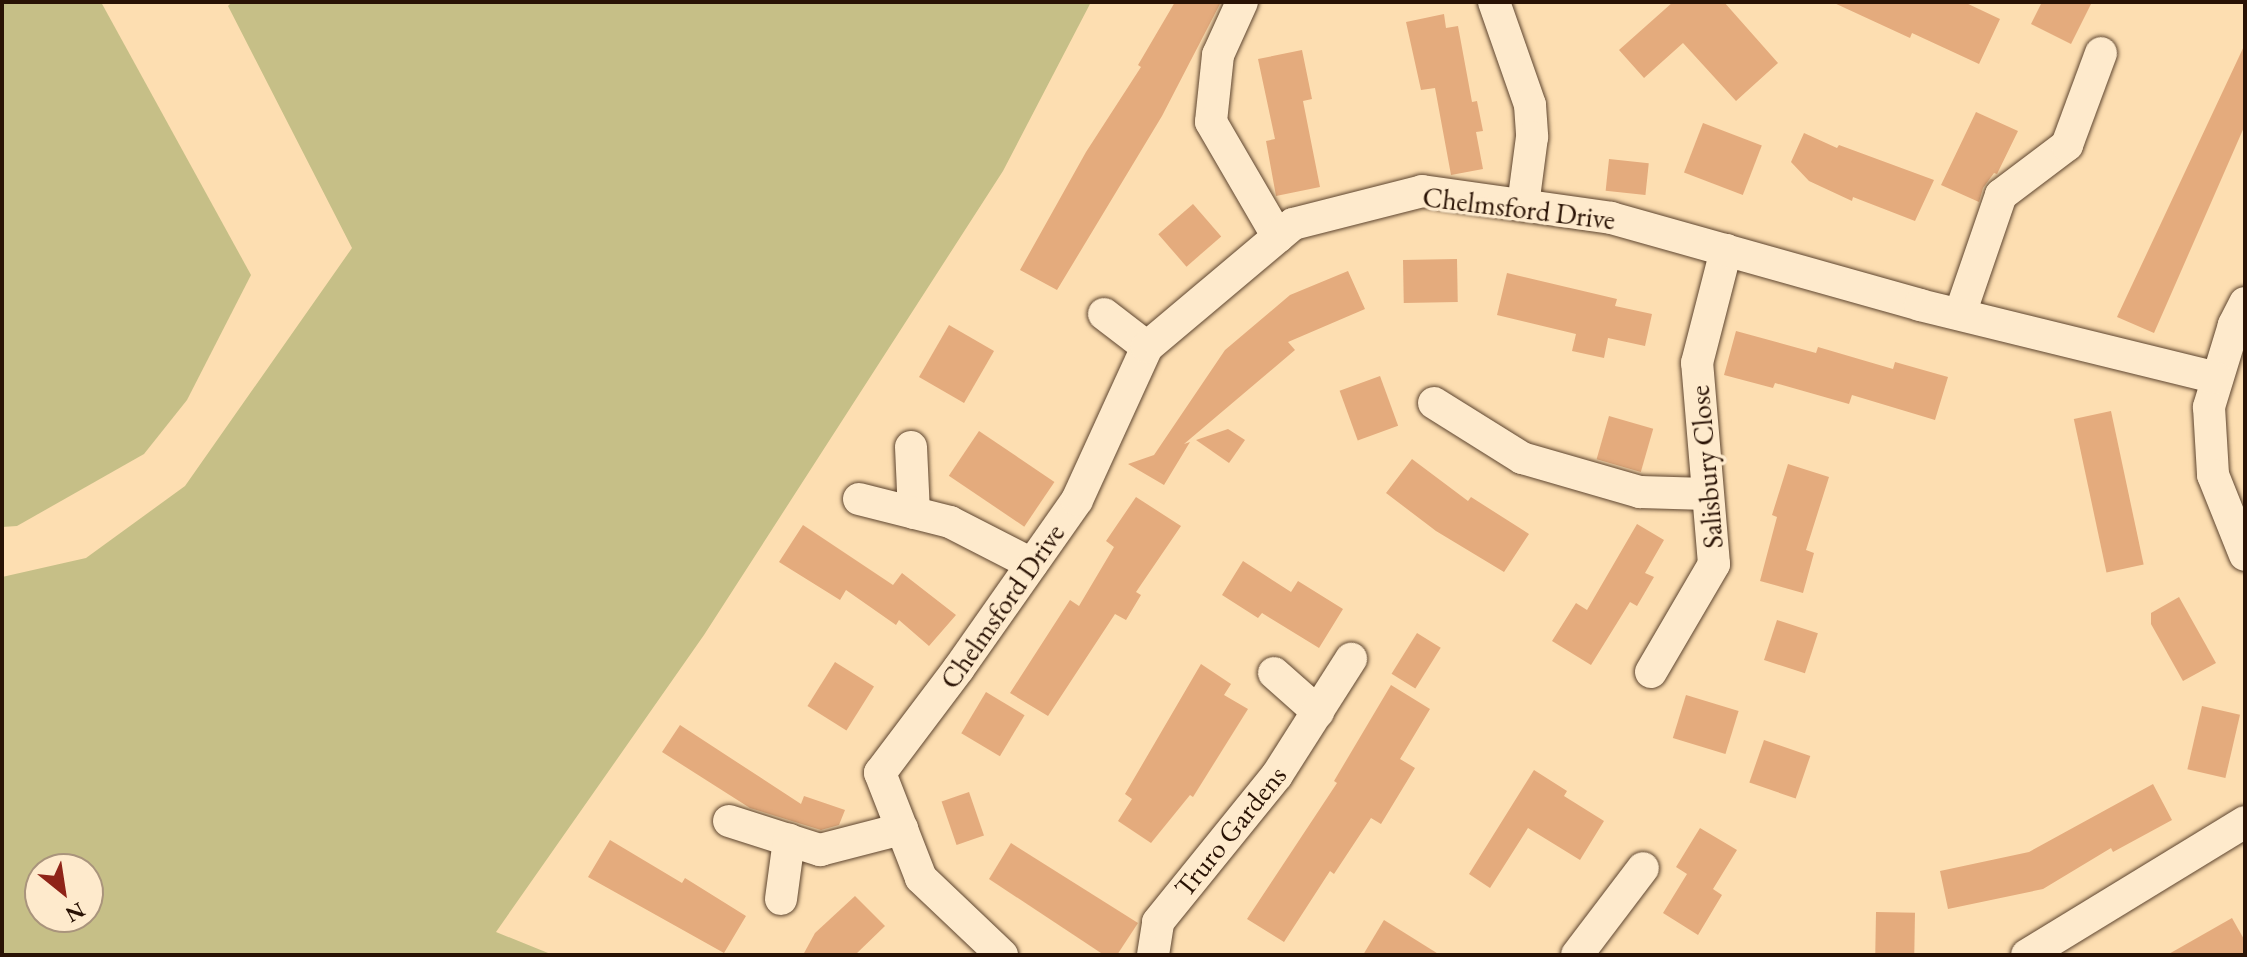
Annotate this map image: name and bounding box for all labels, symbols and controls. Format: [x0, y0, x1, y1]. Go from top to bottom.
street label: Chelmsford Drive [1421, 180, 1617, 236]
street label: Salisbury Close [1682, 384, 1730, 550]
street label: Chelmsford Drive [933, 517, 1071, 695]
street label: Truro Gardens [1167, 759, 1293, 903]
north arrow [24, 853, 104, 933]
text: N [60, 895, 90, 929]

